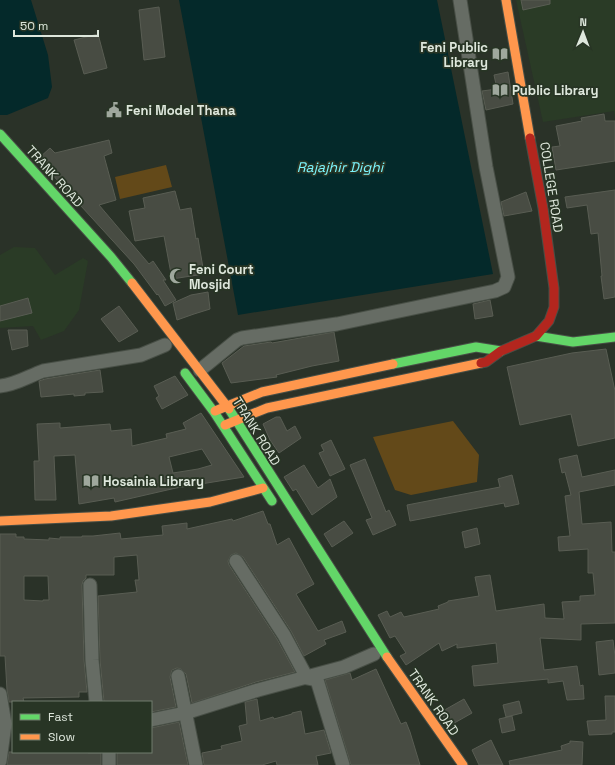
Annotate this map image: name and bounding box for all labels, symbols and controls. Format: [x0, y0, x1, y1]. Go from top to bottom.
scale bar [14, 12, 98, 38]
north arrow [563, 12, 603, 52]
text: N [579, 15, 587, 29]
text: 50 m [20, 18, 48, 34]
place label: Feni Public Library [420, 39, 488, 71]
library icon: Feni Public Library [491, 45, 509, 63]
library icon: Public Library [491, 81, 509, 99]
place label: Public Library [512, 82, 598, 99]
public building icon: Feni Model Thana [105, 101, 123, 119]
place label: Feni Model Thana [126, 102, 236, 119]
street label: COLLEGE ROAD [536, 141, 567, 234]
street label: TRANK ROAD [22, 142, 87, 211]
water label: Rajajhir Dighi [297, 158, 385, 176]
place label: Feni Court Mosjid [189, 261, 254, 293]
mosque icon: Feni Court Mosjid [168, 267, 186, 285]
street label: TRANK ROAD [229, 394, 284, 469]
library icon: Hosainia Library [82, 472, 100, 490]
place label: Hosainia Library [103, 473, 204, 490]
street label: TRANK ROAD [404, 666, 463, 739]
legend [12, 701, 152, 753]
text: Fast [48, 709, 73, 725]
text: Slow [48, 729, 75, 745]

